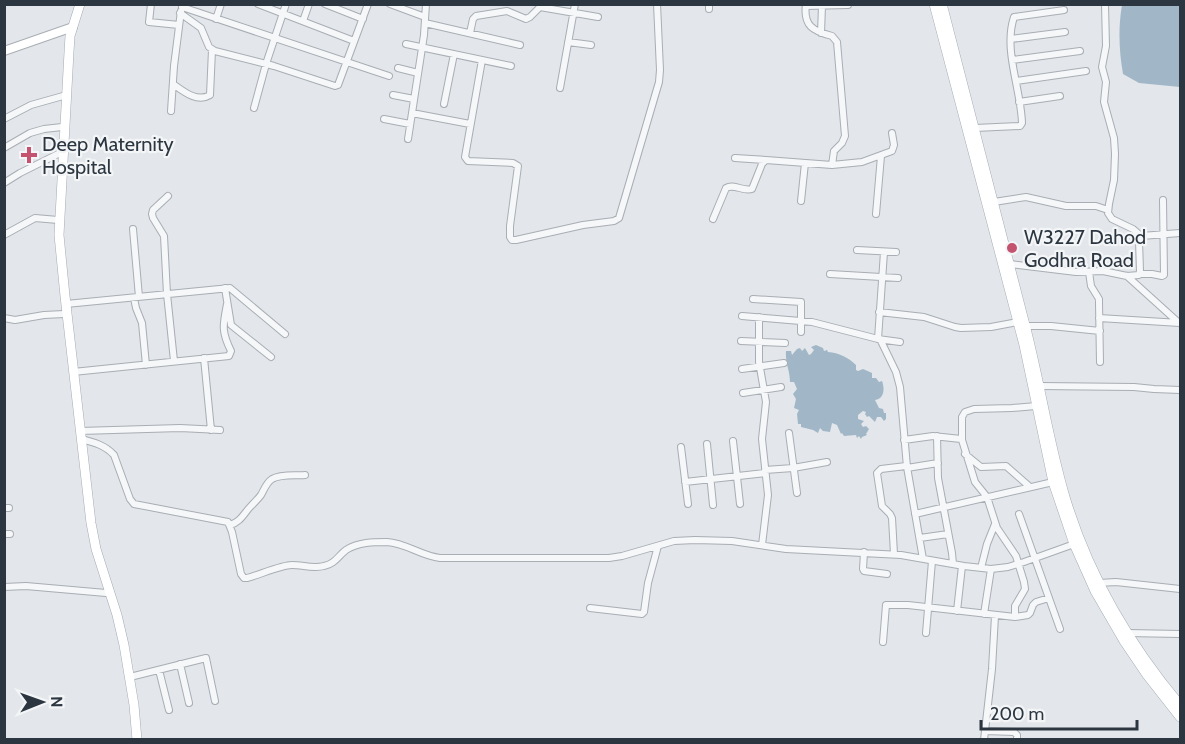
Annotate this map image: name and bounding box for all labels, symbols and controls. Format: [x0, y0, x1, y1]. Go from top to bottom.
place label: Deep Maternity Hospital [42, 132, 174, 179]
marker: Deep Maternity Hospital [20, 146, 38, 164]
place label: W3227 Dahod Godhra Road [1024, 225, 1146, 272]
marker: W3227 Dahod Godhra Road [1005, 241, 1019, 255]
north arrow [12, 672, 72, 732]
scale bar [981, 693, 1137, 731]
text: N [47, 696, 66, 708]
text: 200 m [990, 703, 1044, 725]

